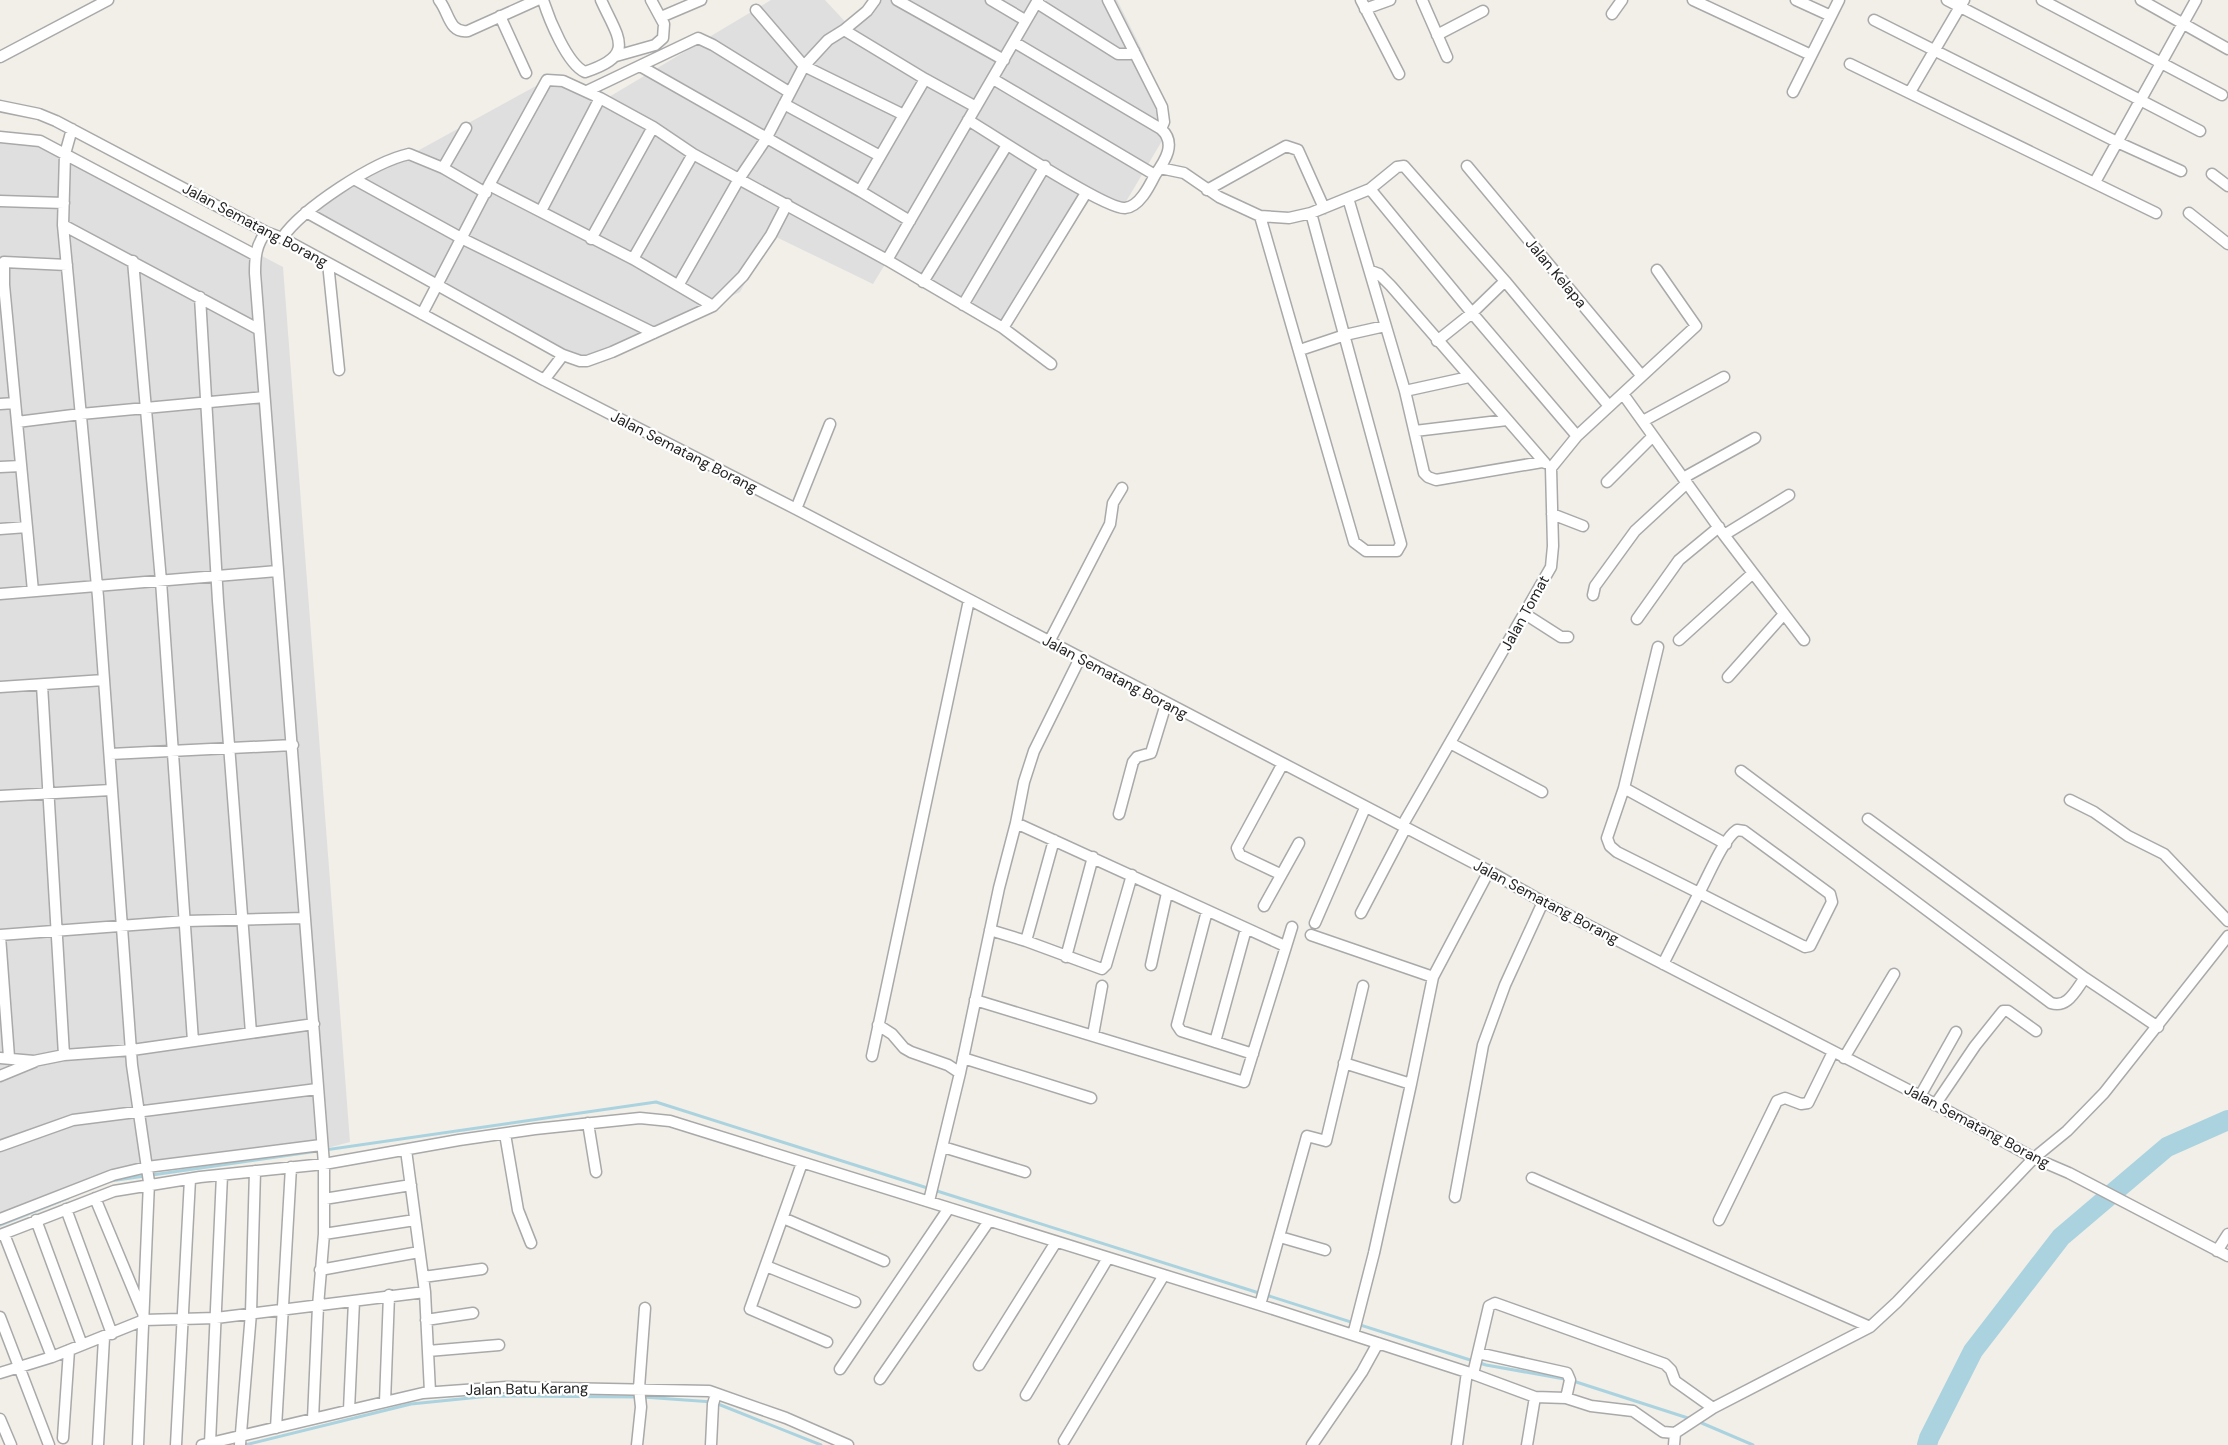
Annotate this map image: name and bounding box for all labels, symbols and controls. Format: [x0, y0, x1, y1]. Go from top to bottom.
street label: Jalan Sematang Borang [179, 178, 331, 272]
street label: Jalan Kelapa [1521, 234, 1591, 312]
street label: Jalan Sematang Borang [607, 406, 761, 498]
street label: Jalan Tomat [1496, 572, 1554, 654]
street label: Jalan Sematang Borang [1039, 630, 1191, 724]
street label: Jalan Sematang Borang [1470, 855, 1622, 949]
street label: Jalan Sematang Borang [1901, 1079, 2053, 1173]
street label: Jalan Batu Karang [466, 1378, 588, 1400]

